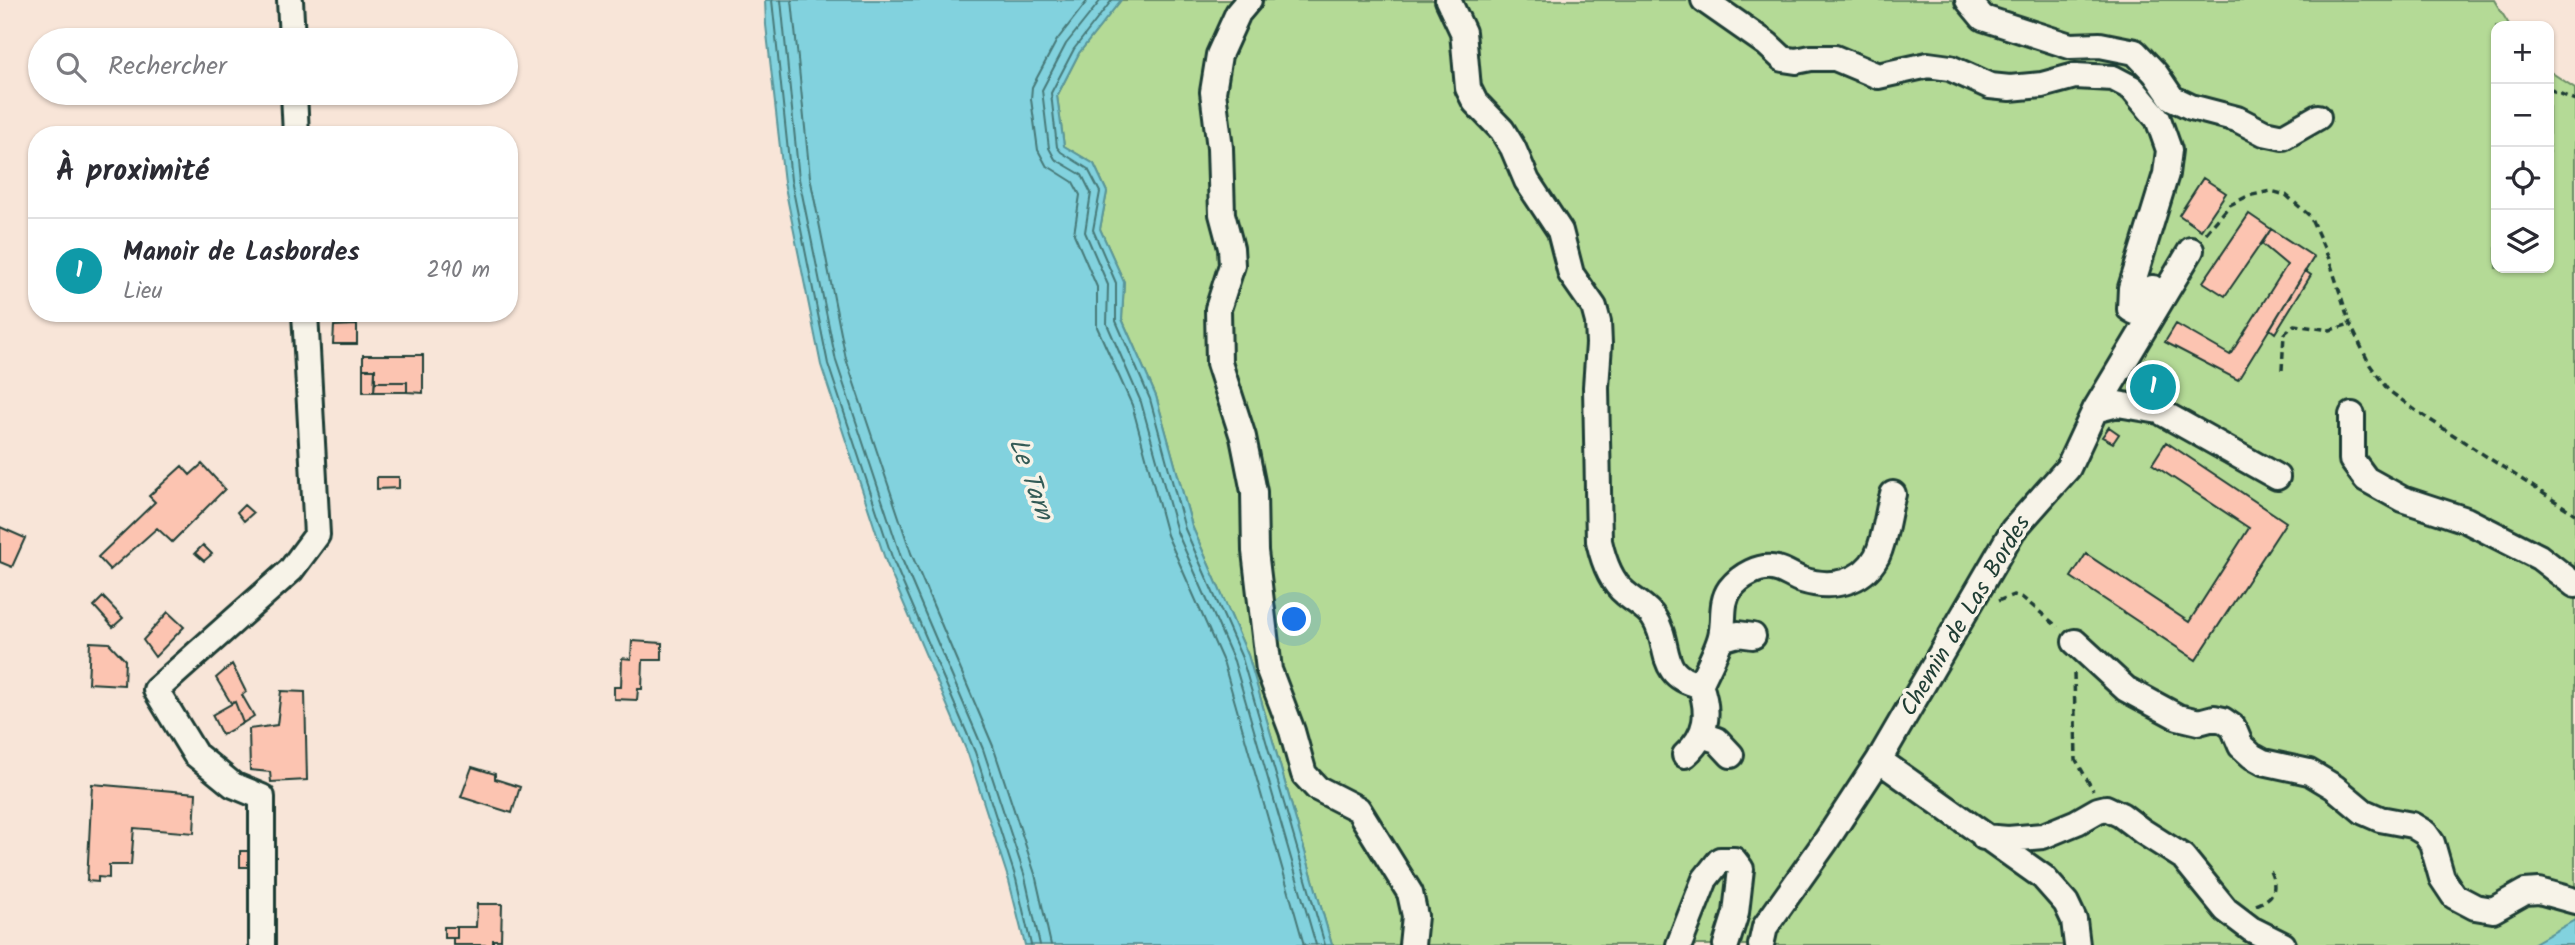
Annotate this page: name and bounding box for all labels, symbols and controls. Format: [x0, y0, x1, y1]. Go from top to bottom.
map controls [2491, 21, 2554, 273]
button: + [2491, 21, 2554, 84]
search box [28, 28, 518, 105]
text: Rechercher [108, 46, 227, 88]
icon: search [52, 48, 90, 86]
button: − [2491, 84, 2554, 147]
button: locate [2491, 147, 2554, 210]
text: À proximité [56, 148, 209, 196]
button: layers [2491, 210, 2554, 273]
text: Manoir de Lasbordes [123, 232, 360, 274]
text: 1 [76, 253, 82, 289]
text: 290 m [426, 253, 490, 289]
text: Lieu [123, 274, 162, 310]
pin: 1 [2130, 361, 2176, 413]
water label: Le Tarn [996, 432, 1065, 528]
street label: Chemin de Las Bordes [1890, 508, 2042, 724]
your location [1277, 602, 1311, 636]

